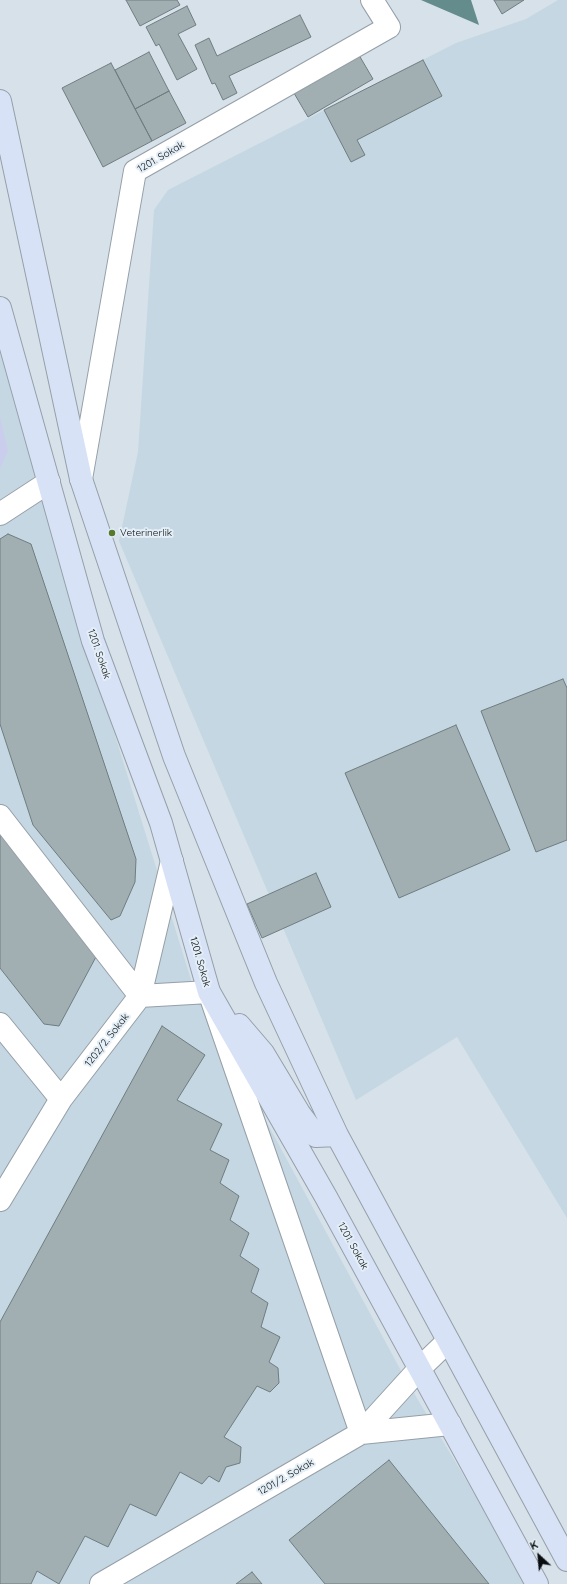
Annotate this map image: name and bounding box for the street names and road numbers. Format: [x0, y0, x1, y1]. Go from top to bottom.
street label: 1201. Sokak [136, 139, 186, 175]
street label: 1201. Sokak [85, 628, 113, 680]
street label: 1201. Sokak [187, 935, 213, 989]
street label: 1202/2. Sokak [82, 1011, 132, 1069]
street label: 1201. Sokak [335, 1220, 371, 1272]
street label: 1201/2. Sokak [256, 1456, 316, 1498]

